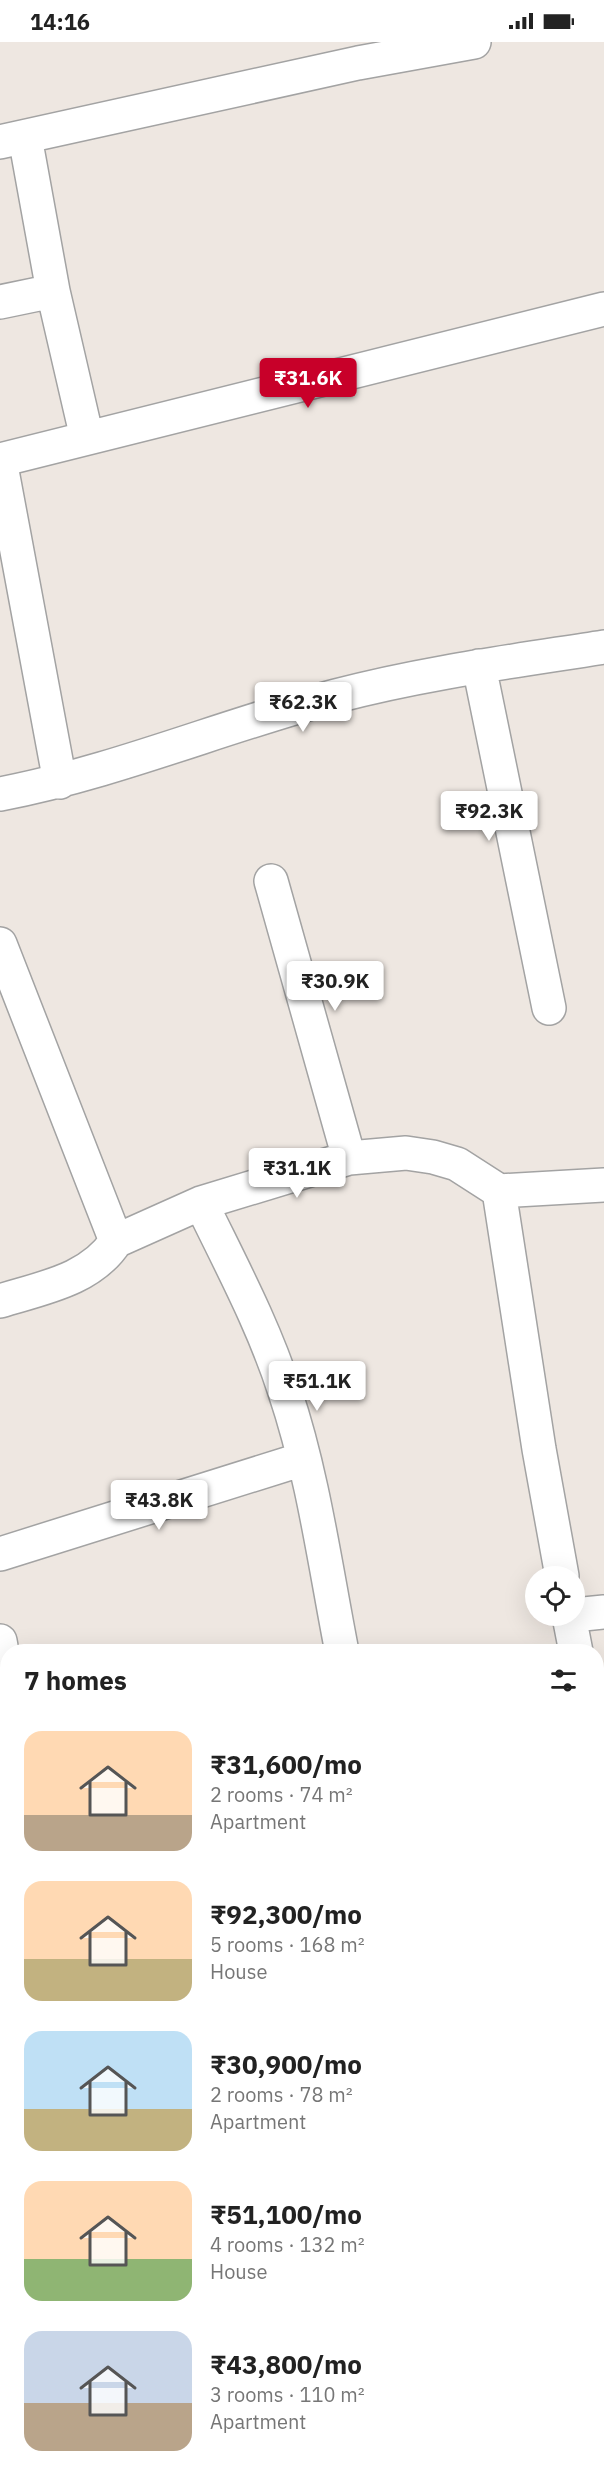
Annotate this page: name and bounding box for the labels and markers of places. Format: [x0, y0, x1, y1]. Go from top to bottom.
pin: ₹31.6K [259, 358, 357, 409]
pin: ₹62.3K [254, 682, 352, 733]
pin: ₹92.3K [440, 791, 538, 842]
pin: ₹30.9K [286, 961, 384, 1012]
pin: ₹31.1K [248, 1148, 346, 1199]
pin: ₹51.1K [268, 1361, 366, 1412]
pin: ₹43.8K [110, 1480, 208, 1531]

